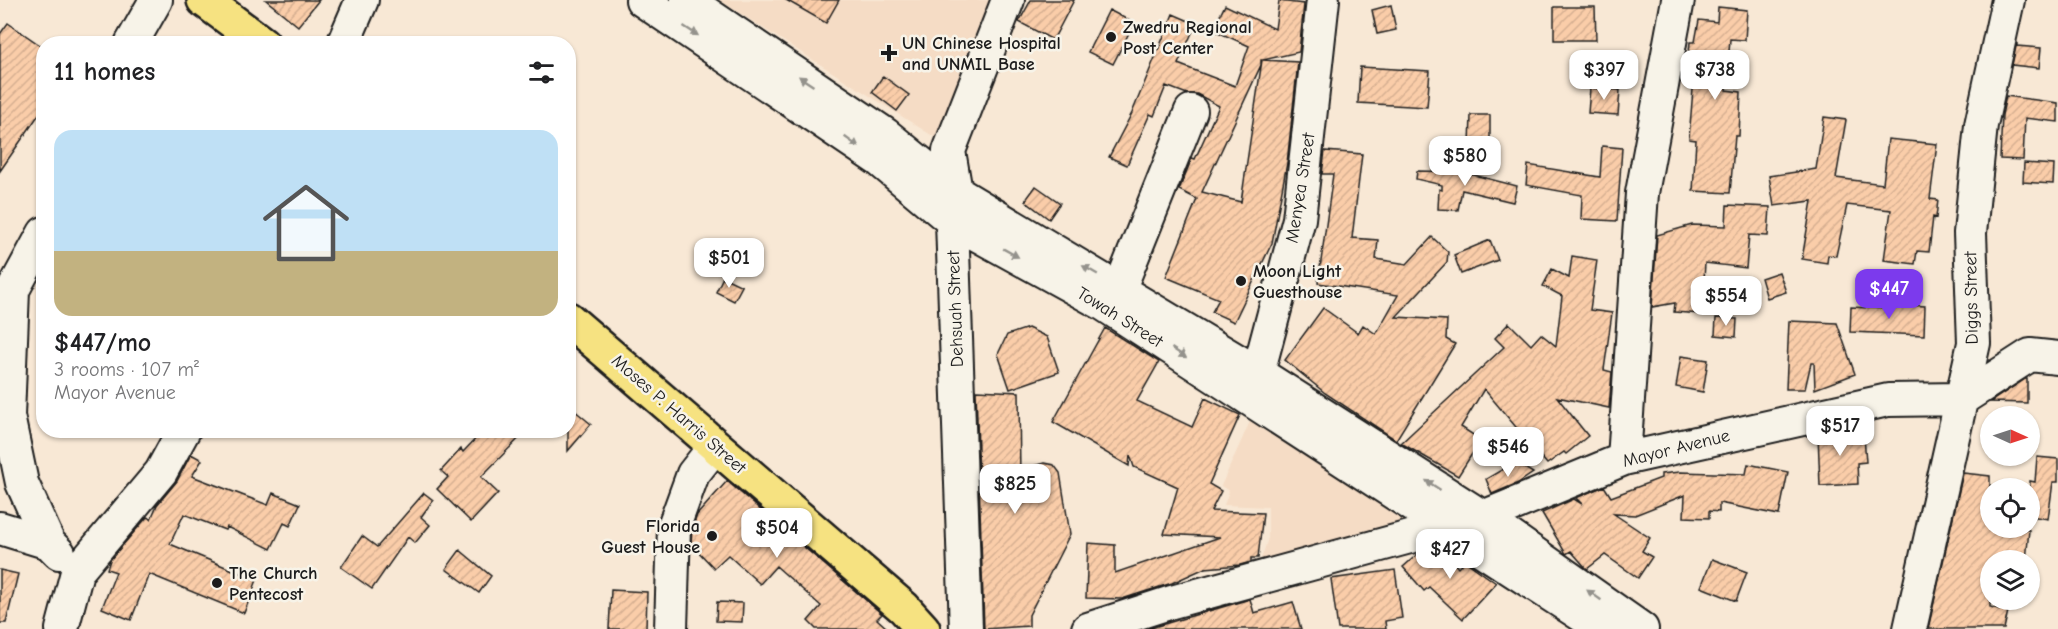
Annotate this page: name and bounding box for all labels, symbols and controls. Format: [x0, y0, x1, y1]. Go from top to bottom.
place label: Zwedru Regional Post Center [1123, 17, 1252, 59]
one-way arrow [683, 26, 699, 37]
marker: Zwedru Regional Post Center [1104, 30, 1118, 44]
place label: UN Chinese Hospital and UNMIL Base [902, 33, 1061, 75]
marker: UN Chinese Hospital and UNMIL Base [880, 44, 898, 62]
pin: $397 [1568, 50, 1640, 101]
pin: $738 [1679, 50, 1751, 101]
icon: filters [525, 56, 558, 89]
text: 11 homes [54, 57, 155, 87]
text: $397 [1583, 58, 1625, 81]
text: $738 [1694, 58, 1736, 81]
one-way arrow [798, 76, 814, 87]
street label: Menyea Street [1281, 131, 1320, 245]
one-way arrow [844, 136, 860, 147]
pin: $580 [1429, 136, 1501, 187]
text: $580 [1443, 144, 1487, 167]
icon: home [252, 169, 360, 277]
pin: $501 [693, 238, 765, 289]
text: $501 [708, 246, 750, 269]
one-way arrow [1003, 248, 1020, 258]
street label: Dehsuah Street [943, 249, 968, 368]
street label: Diggs Street [1960, 250, 1983, 345]
place label: Moon Light Guesthouse [1253, 261, 1342, 303]
one-way arrow [1082, 265, 1098, 276]
pin: $447 [1853, 269, 1925, 320]
marker: Moon Light Guesthouse [1234, 274, 1248, 288]
pin: $554 [1690, 276, 1762, 327]
text: $447 [1869, 277, 1909, 300]
street label: Towah Street [1073, 283, 1167, 353]
text: $554 [1705, 284, 1747, 307]
text: $447/mo [54, 328, 151, 358]
one-way arrow [1170, 347, 1186, 359]
street label: Moses P. Harris Street [607, 350, 751, 479]
text: 3 rooms · 107 m² [54, 358, 199, 381]
text: Mayor Avenue [54, 381, 176, 404]
pin: $517 [1804, 406, 1876, 457]
north arrow [1980, 406, 2040, 466]
map controls [1980, 406, 2040, 610]
text: $517 [1820, 414, 1860, 437]
street label: Mayor Avenue [1620, 425, 1732, 472]
pin: $546 [1472, 427, 1544, 478]
text: $546 [1487, 435, 1529, 458]
pin: $825 [979, 464, 1051, 515]
text: $825 [994, 472, 1036, 495]
button: locate [1980, 478, 2040, 538]
one-way arrow [1425, 480, 1441, 491]
pin: $504 [741, 508, 813, 559]
place label: Florida Guest House [601, 516, 700, 558]
text: $504 [755, 516, 799, 539]
marker: Florida Guest House [705, 529, 719, 543]
pin: $427 [1414, 529, 1486, 580]
text: $427 [1430, 537, 1470, 560]
button: layers [1980, 550, 2040, 610]
place label: The Church Pentecost [229, 563, 318, 605]
marker: The Church Pentecost [210, 576, 224, 590]
one-way arrow [1586, 590, 1602, 601]

